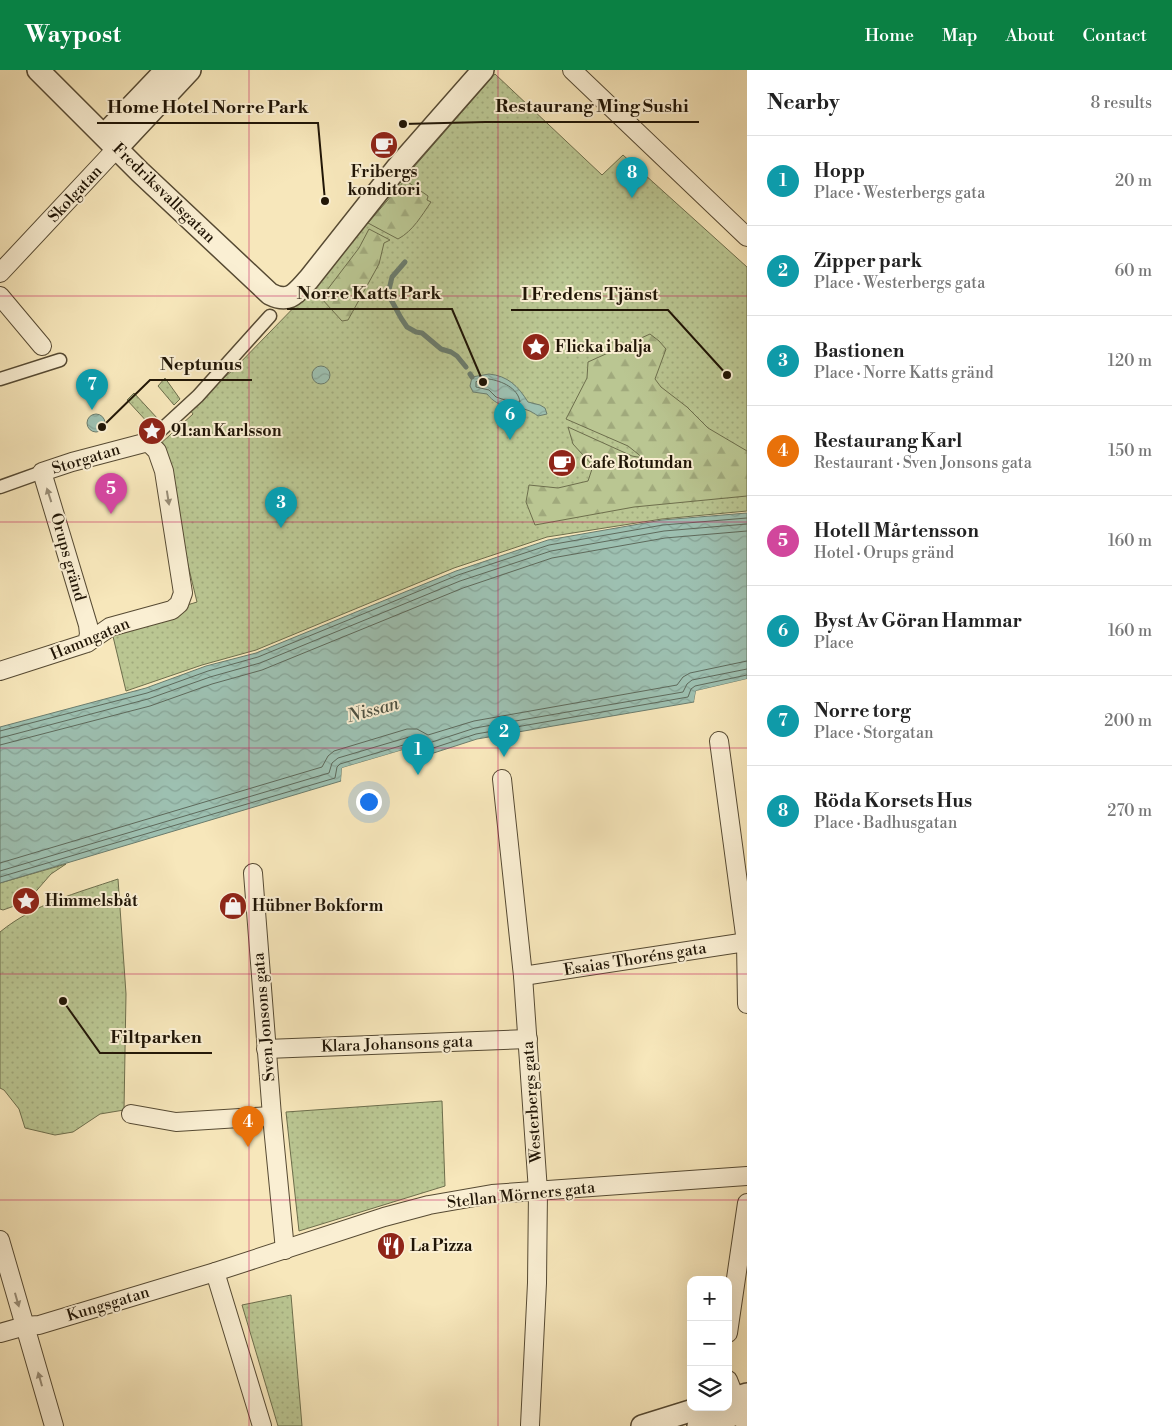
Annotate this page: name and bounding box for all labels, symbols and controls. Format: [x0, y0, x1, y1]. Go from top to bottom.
text: Waypost [25, 20, 121, 50]
text: Home [865, 24, 914, 47]
text: Map [942, 24, 978, 47]
text: About [1006, 24, 1055, 47]
text: Contact [1083, 24, 1147, 47]
callout: Restaurang Ming Sushi [485, 89, 699, 122]
callout: Home Hotel Norre Park [97, 90, 318, 123]
text: Nearby [767, 90, 840, 116]
text: 8 results [1090, 93, 1152, 113]
text: Restaurang Ming Sushi [495, 95, 689, 118]
text: Home Hotel Norre Park [107, 96, 310, 119]
cafe icon: Fribergs konditori [369, 130, 399, 160]
street label: Fredriksvallsgatan [108, 139, 220, 248]
pin: 8 [616, 157, 648, 198]
text: Hopp [814, 159, 865, 183]
street label: Skolgatan [43, 161, 107, 227]
place label: Fribergs konditori [348, 162, 420, 200]
text: 1 [779, 171, 787, 191]
text: 20 m [1115, 171, 1152, 191]
text: Place · Westerbergs gata [814, 183, 985, 203]
text: Zipper park [814, 249, 922, 273]
text: 2 [778, 261, 788, 281]
text: 60 m [1114, 261, 1152, 281]
text: Place · Westerbergs gata [814, 273, 985, 293]
callout: Norre Katts Park [287, 276, 452, 309]
callout: I Fredens Tjänst [511, 277, 668, 310]
text: Norre Katts Park [297, 282, 442, 305]
text: I Fredens Tjänst [522, 283, 659, 306]
place icon: Flicka i balja [521, 332, 551, 362]
place label: Flicka i balja [555, 337, 652, 357]
text: Bastionen [814, 339, 904, 363]
callout: Neptunus [150, 347, 252, 380]
text: 3 [778, 351, 788, 371]
text: 120 m [1108, 351, 1152, 371]
text: Neptunus [160, 353, 242, 376]
text: Place · Norre Katts gränd [814, 363, 994, 383]
pin: 7 [76, 369, 108, 410]
pin: 6 [494, 399, 526, 440]
place icon: 91:an Karlsson [137, 416, 167, 446]
place label: 91:an Karlsson [171, 421, 282, 441]
text: Restaurang Karl [814, 429, 962, 453]
street label: Storgatan [49, 439, 123, 479]
text: 4 [778, 441, 788, 461]
text: 150 m [1108, 441, 1152, 461]
cafe icon: Cafe Rotundan [547, 448, 577, 478]
place label: Cafe Rotundan [581, 453, 693, 473]
text: Restaurant · Sven Jonsons gata [814, 453, 1032, 473]
pin: 5 [95, 473, 127, 514]
pin: 3 [265, 487, 297, 528]
one-way arrow [45, 488, 53, 503]
one-way arrow [165, 490, 173, 506]
street label: Orups gränd [46, 511, 90, 603]
text: Hotell Mårtensson [814, 519, 979, 543]
text: 5 [778, 531, 788, 551]
text: 160 m [1108, 531, 1152, 551]
text: Hotel · Orups gränd [814, 543, 954, 563]
text: Byst Av Göran Hammar [814, 609, 1022, 633]
street label: Hamngatan [47, 613, 133, 665]
text: 6 [778, 621, 788, 641]
text: 160 m [1108, 621, 1152, 641]
text: Place [814, 633, 854, 653]
water label: Nissan [343, 692, 402, 728]
text: Norre torg [814, 699, 911, 723]
text: 7 [778, 711, 788, 731]
text: 200 m [1104, 711, 1152, 731]
pin: 2 [488, 716, 520, 757]
text: Place · Storgatan [814, 723, 934, 743]
pin: 1 [402, 734, 434, 775]
your location [356, 789, 382, 815]
text: Röda Korsets Hus [814, 789, 972, 813]
text: 8 [778, 801, 788, 821]
text: 270 m [1107, 801, 1152, 821]
text: Place · Badhusgatan [814, 813, 957, 833]
place icon: Himmelsbåt [11, 886, 41, 916]
place label: Himmelsbåt [45, 891, 138, 911]
shop icon: Hübner Bokform [218, 891, 248, 921]
place label: Hübner Bokform [252, 896, 384, 916]
street label: Esaias Thoréns gata [562, 938, 709, 980]
street label: Sven Jonsons gata [248, 951, 280, 1082]
callout: Filtparken [100, 1020, 212, 1053]
text: Filtparken [110, 1026, 202, 1049]
street label: Klara Johansons gata [321, 1031, 474, 1057]
street label: Westerbergs gata [518, 1040, 546, 1165]
pin: 4 [232, 1106, 264, 1147]
street label: Stellan Mörners gata [446, 1177, 597, 1213]
restaurant icon: La Pizza [376, 1231, 406, 1261]
place label: La Pizza [410, 1236, 473, 1256]
map controls [687, 1276, 732, 1411]
button: + [687, 1276, 732, 1321]
street label: Kungsgatan [64, 1282, 152, 1326]
one-way arrow [14, 1292, 22, 1307]
button: − [687, 1321, 732, 1366]
button: layers [687, 1366, 732, 1411]
one-way arrow [36, 1372, 44, 1387]

